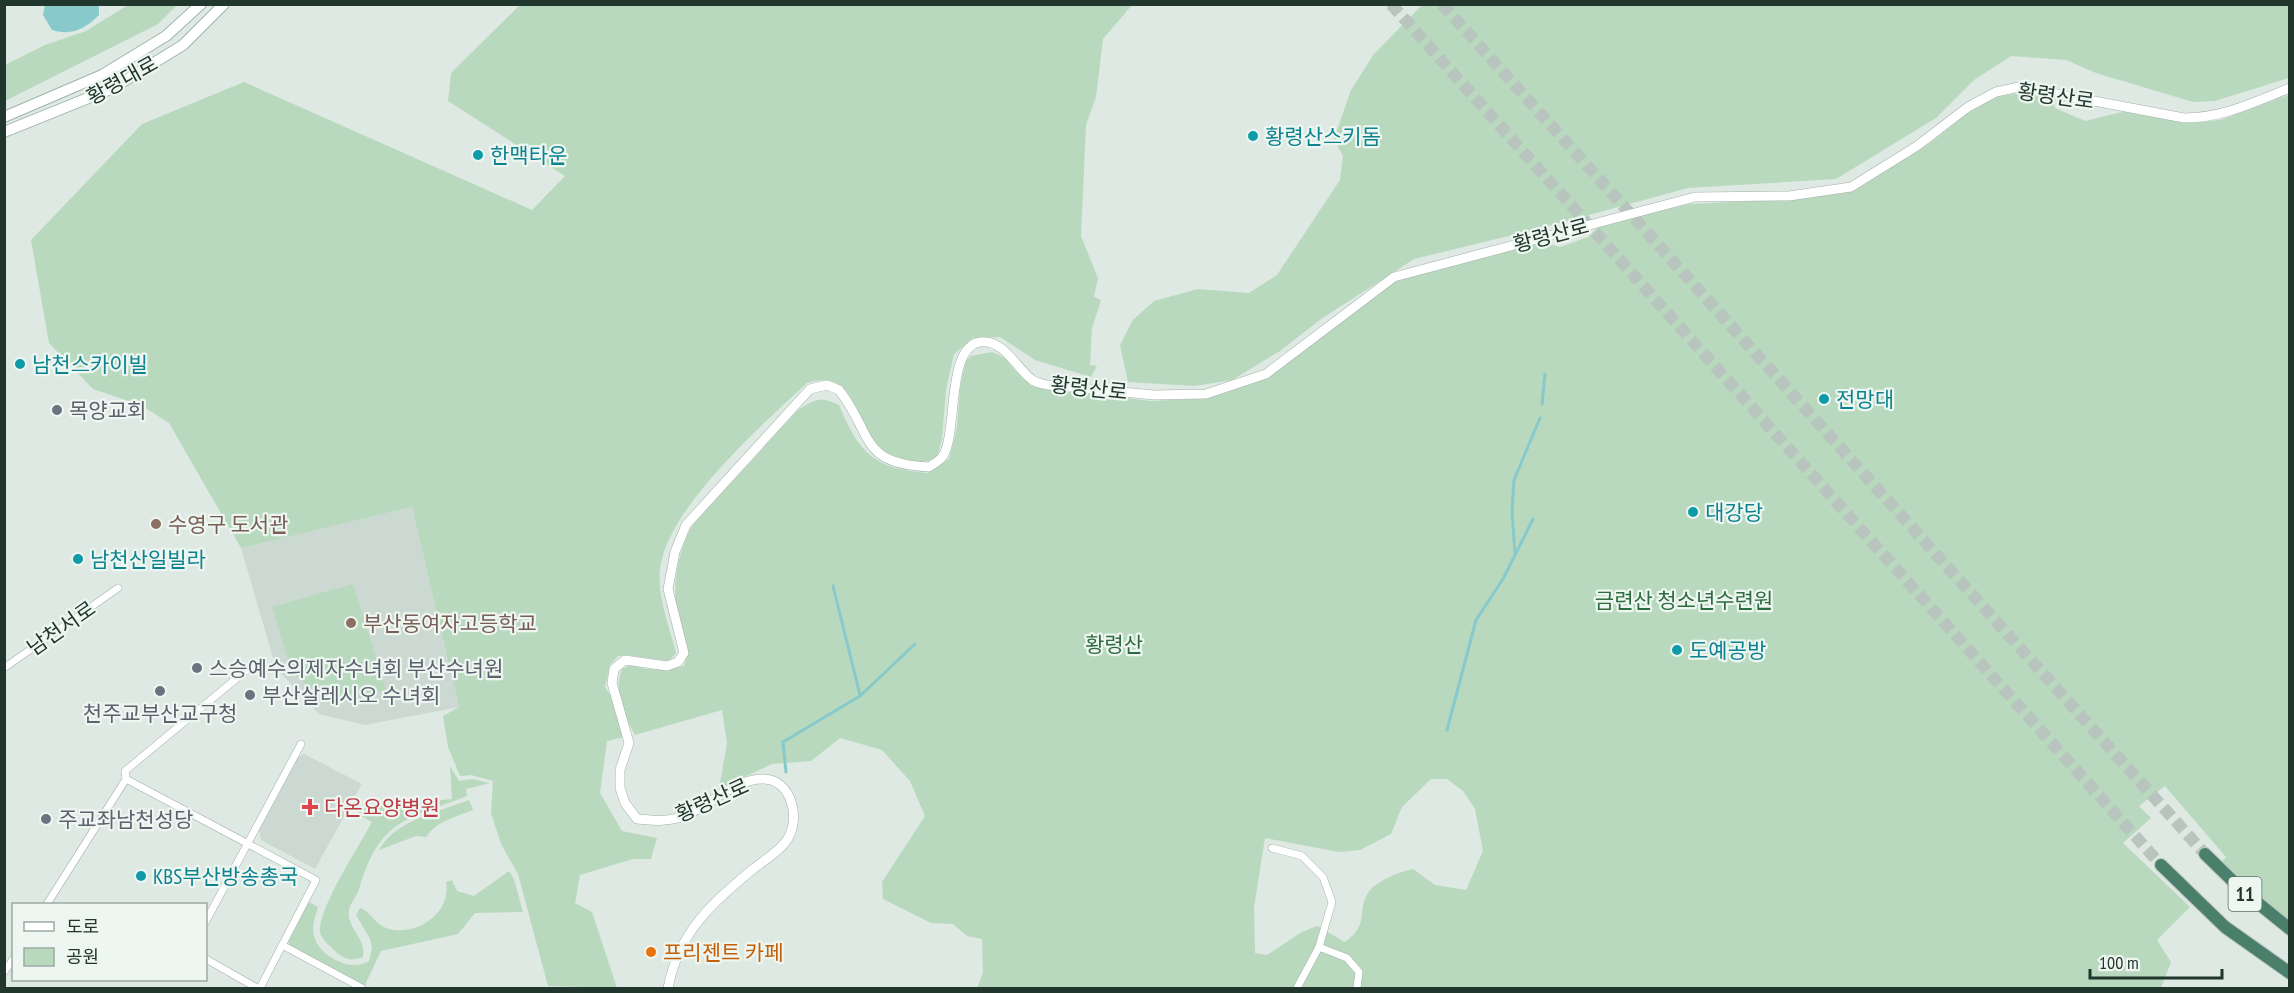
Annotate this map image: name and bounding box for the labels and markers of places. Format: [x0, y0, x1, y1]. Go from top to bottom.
place label: 황령산스키돔 [1265, 123, 1381, 150]
marker: 황령산스키돔 [1246, 129, 1260, 143]
place label: 한맥타운 [490, 142, 567, 169]
marker: 한맥타운 [471, 148, 485, 162]
place label: 남천스카이빌 [32, 351, 148, 378]
marker: 남천스카이빌 [13, 357, 27, 371]
place label: 전망대 [1836, 386, 1894, 413]
marker: 전망대 [1817, 392, 1831, 406]
place label: 목양교회 [69, 397, 146, 424]
marker: 목양교회 [50, 403, 64, 417]
place label: 대강당 [1705, 499, 1763, 526]
marker: 대강당 [1686, 505, 1700, 519]
place label: 수영구 도서관 [168, 511, 288, 538]
marker: 수영구 도서관 [149, 517, 163, 531]
place label: 남천산일빌라 [90, 546, 206, 573]
marker: 남천산일빌라 [71, 552, 85, 566]
place label: 부산동여자고등학교 [363, 610, 537, 637]
marker: 부산동여자고등학교 [344, 616, 358, 630]
place label: 도예공방 [1689, 637, 1766, 664]
marker: 도예공방 [1670, 643, 1684, 657]
place label: 스승예수의제자수녀회 부산수녀원 [209, 655, 503, 682]
marker: 스승예수의제자수녀회 부산수녀원 [190, 661, 204, 675]
place label: 부산살레시오 수녀회 [262, 682, 440, 709]
marker: 천주교부산교구청 [153, 684, 167, 698]
marker: 부산살레시오 수녀회 [243, 688, 257, 702]
place label: 천주교부산교구청 [83, 700, 237, 727]
place label: 다온요양병원 [324, 794, 440, 821]
marker: 다온요양병원 [301, 798, 319, 816]
place label: 주교좌남천성당 [58, 806, 193, 833]
marker: 주교좌남천성당 [39, 812, 53, 826]
place label: KBS부산방송총국 [153, 863, 298, 890]
marker: KBS부산방송총국 [134, 869, 148, 883]
place label: 프리젠트 카페 [663, 939, 783, 966]
marker: 프리젠트 카페 [644, 945, 658, 959]

